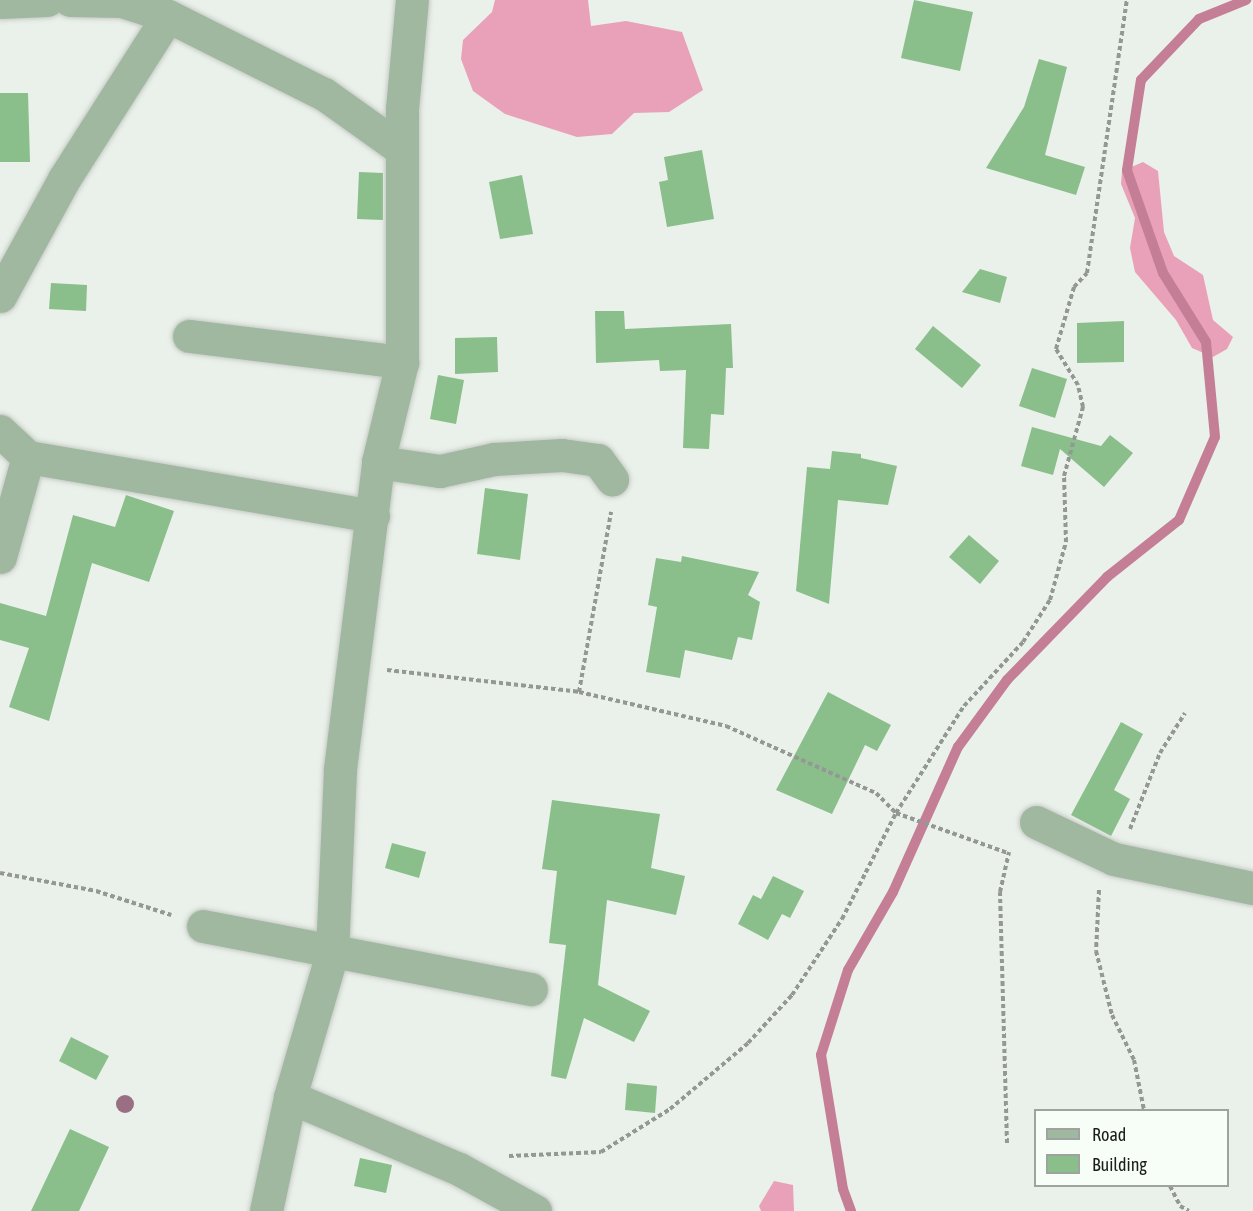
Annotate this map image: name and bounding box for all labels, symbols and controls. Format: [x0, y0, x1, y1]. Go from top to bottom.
legend [1034, 1109, 1229, 1187]
text: Road [1092, 1124, 1126, 1145]
text: Building [1092, 1154, 1147, 1175]

